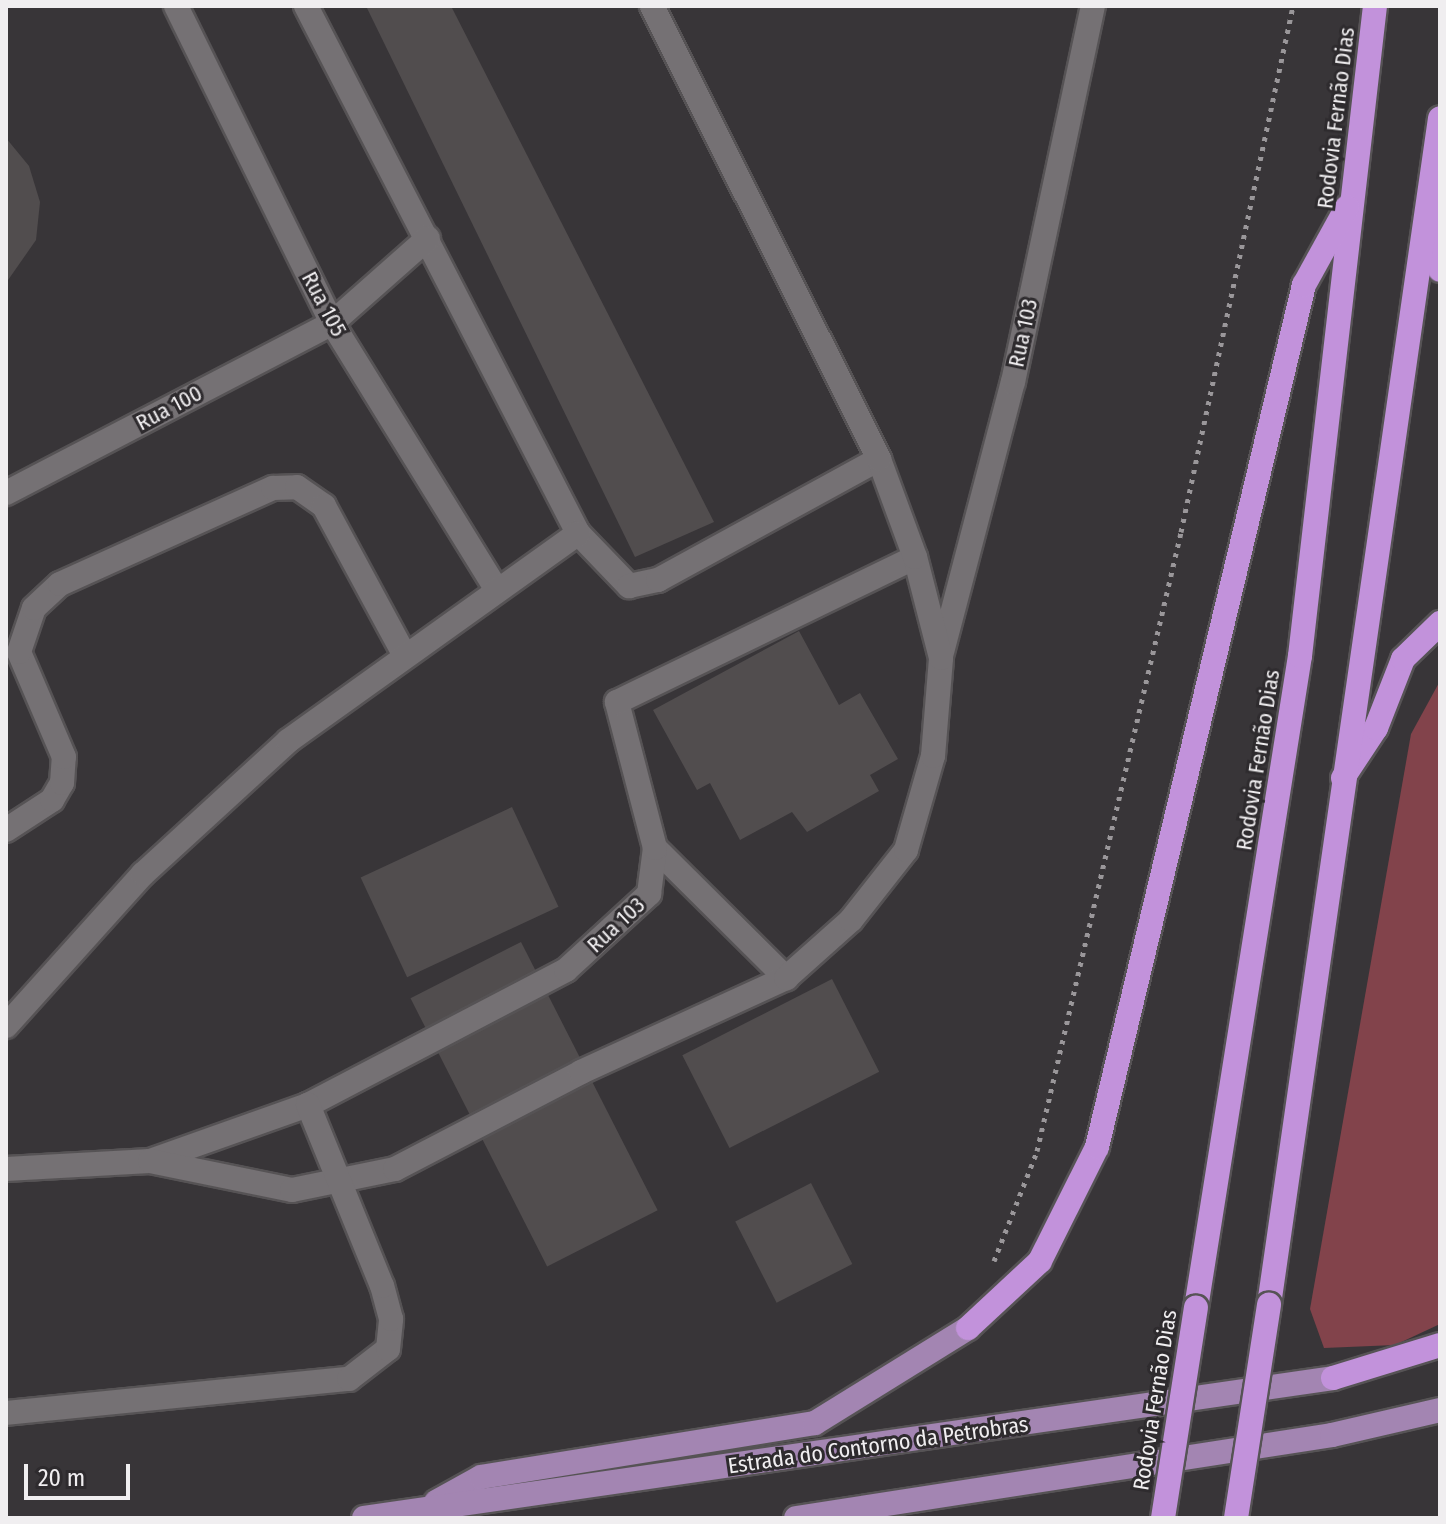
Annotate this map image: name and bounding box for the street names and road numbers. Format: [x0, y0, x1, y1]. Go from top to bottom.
street label: Rodovia Fernão Dias [1312, 26, 1360, 210]
street label: Rua 105 [296, 267, 352, 341]
street label: Rua 103 [1003, 296, 1043, 370]
street label: Rua 100 [131, 380, 207, 436]
street label: Rodovia Fernão Dias [1231, 668, 1285, 852]
street label: Rua 103 [582, 892, 650, 958]
street label: Rodovia Fernão Dias [1128, 1308, 1182, 1492]
street label: Estrada do Contorno da Petrobras [726, 1411, 1030, 1479]

